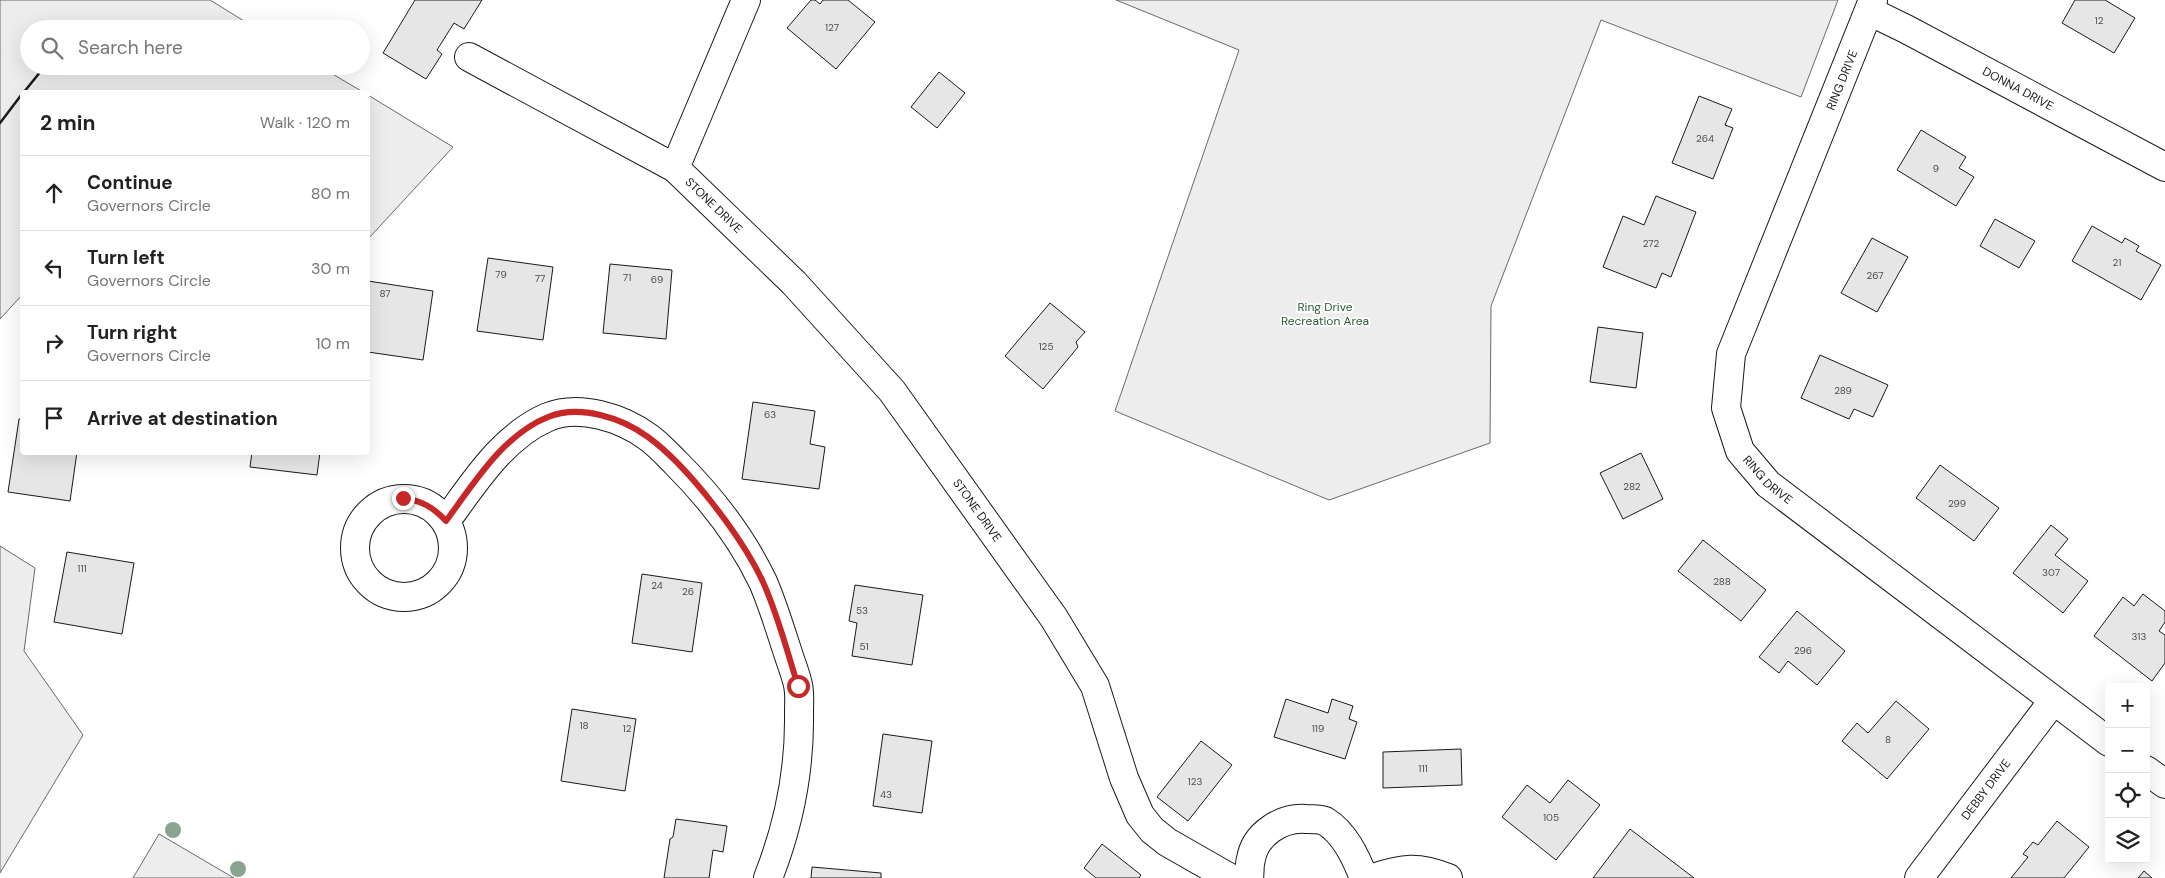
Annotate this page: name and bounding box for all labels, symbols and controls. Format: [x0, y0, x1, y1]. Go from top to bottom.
house number: 12 [2095, 14, 2104, 27]
search box [20, 20, 370, 75]
house number: 127 [825, 21, 839, 34]
icon: search [38, 34, 66, 62]
text: Search here [78, 35, 183, 60]
street label: RING DRIVE [1823, 47, 1861, 112]
street label: DONNA DRIVE [1980, 63, 2056, 114]
text: 2 min [40, 109, 96, 137]
text: Walk · 120 m [260, 112, 350, 133]
house number: 264 [1696, 132, 1714, 145]
house number: 9 [1933, 162, 1939, 175]
text: Continue [87, 170, 173, 195]
street label: STONE DRIVE [682, 174, 746, 237]
icon: ahead [40, 179, 68, 207]
text: 80 m [311, 183, 350, 204]
text: Governors Circle [87, 195, 211, 216]
house number: 272 [1643, 237, 1659, 250]
text: Turn left [87, 245, 165, 270]
icon: left [40, 254, 68, 282]
house number: 21 [2113, 256, 2121, 269]
text: 30 m [311, 258, 350, 279]
house number: 79 [495, 268, 507, 281]
house number: 267 [1866, 269, 1884, 282]
text: Governors Circle [87, 270, 211, 291]
house number: 71 [623, 271, 631, 284]
house number: 77 [535, 272, 545, 285]
house number: 69 [651, 273, 663, 286]
house number: 87 [379, 287, 391, 300]
park label: Ring Drive Recreation Area [1281, 299, 1369, 329]
text: Turn right [87, 320, 177, 345]
icon: right [40, 329, 68, 357]
text: 10 m [316, 333, 350, 354]
house number: 125 [1039, 340, 1053, 353]
text: Governors Circle [87, 345, 211, 366]
house number: 289 [1834, 384, 1852, 397]
icon: arrive [40, 404, 68, 432]
text: Arrive at destination [87, 406, 278, 431]
house number: 63 [764, 408, 776, 421]
street label: RING DRIVE [1739, 452, 1796, 508]
street label: STONE DRIVE [949, 476, 1005, 545]
house number: 282 [1623, 480, 1641, 493]
route end [392, 487, 415, 510]
house number: 299 [1948, 497, 1966, 510]
house number: 111 [77, 562, 87, 575]
house number: 307 [2042, 566, 2060, 579]
house number: 288 [1713, 575, 1731, 588]
house number: 24 [651, 579, 663, 592]
house number: 26 [682, 585, 694, 598]
house number: 53 [856, 604, 868, 617]
house number: 313 [2132, 630, 2146, 643]
house number: 51 [859, 640, 869, 653]
house number: 296 [1794, 644, 1812, 657]
route start [787, 675, 810, 698]
map controls [2105, 683, 2150, 863]
button: + [2105, 683, 2150, 728]
house number: 18 [579, 719, 589, 732]
house number: 12 [623, 722, 632, 735]
house number: 119 [1312, 722, 1324, 735]
button: − [2105, 728, 2150, 773]
house number: 8 [1885, 733, 1891, 746]
street label: DEBBY DRIVE [1958, 756, 2014, 823]
house number: 111 [1418, 762, 1428, 775]
button: locate [2105, 773, 2150, 818]
house number: 123 [1188, 775, 1202, 788]
house number: 43 [880, 788, 892, 801]
house number: 105 [1543, 811, 1559, 824]
button: layers [2105, 818, 2150, 863]

